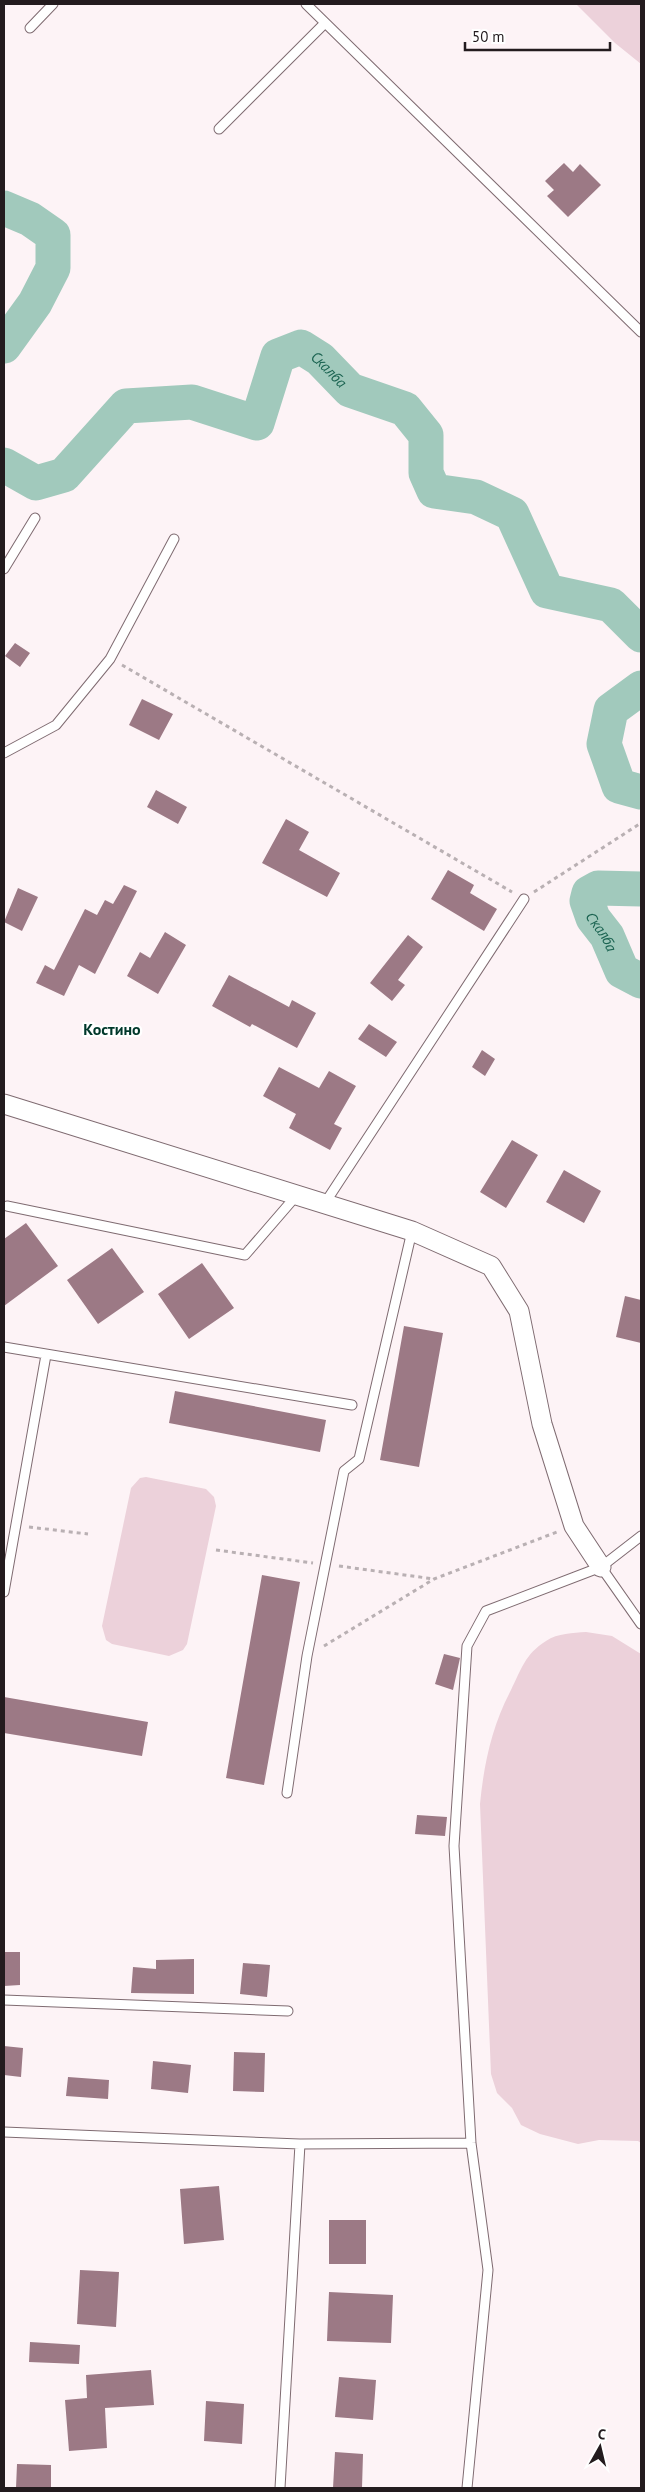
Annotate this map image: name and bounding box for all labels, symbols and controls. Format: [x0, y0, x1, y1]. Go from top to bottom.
scale bar [465, 20, 610, 52]
text: 50 m [472, 27, 505, 46]
water label: Скалба [308, 347, 352, 392]
water label: Скалба [582, 910, 622, 955]
district label: Костино [83, 1019, 141, 1039]
north arrow [575, 2422, 625, 2472]
text: С [597, 2425, 607, 2444]

